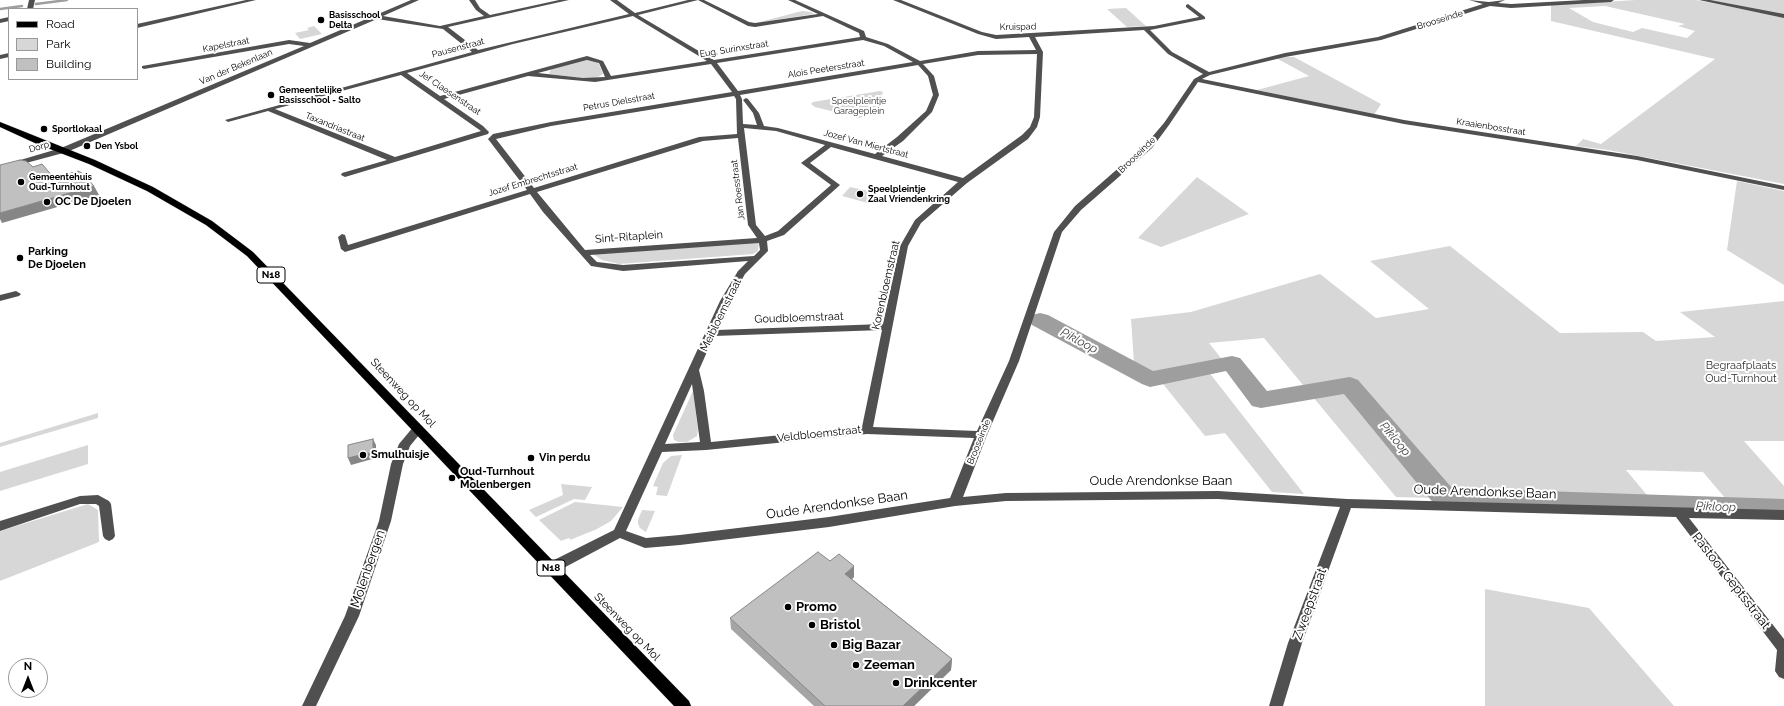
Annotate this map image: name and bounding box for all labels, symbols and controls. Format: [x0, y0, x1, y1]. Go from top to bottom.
legend [8, 8, 138, 80]
street label: Brooseinde [1416, 8, 1464, 32]
place label: Basisschool Delta [329, 10, 380, 31]
marker: Basisschool Delta [316, 15, 326, 25]
text: Road [46, 17, 75, 31]
street label: Kruispad [1000, 21, 1036, 33]
street label: Kapelstraat [202, 35, 250, 55]
street label: Pausenstraat [431, 36, 485, 60]
text: Park [46, 37, 71, 51]
street label: Eug. Surinxstraat [699, 38, 769, 60]
street label: Van der Bekenlaan [198, 47, 274, 87]
text: Building [46, 57, 92, 71]
street label: Alois Peetersstraat [787, 58, 865, 80]
street label: Jef Claesenstraat [417, 68, 483, 118]
place label: Gemeentelijke Basisschool - Salto [279, 85, 361, 106]
marker: Gemeentelijke Basisschool - Salto [266, 90, 276, 100]
street label: Petrus Dielsstraat [582, 90, 656, 114]
park label: Speelpleintje Garageplein [832, 96, 886, 117]
street label: Taxandriastraat [304, 110, 366, 144]
street label: Kraaienbosstraat [1456, 116, 1526, 138]
marker: Sportlokaal [39, 124, 49, 134]
place label: Sportlokaal [52, 124, 102, 134]
street label: Jozef Van Miertstraat [823, 128, 909, 160]
street label: Brooseinde [1116, 135, 1158, 175]
street label: Dorp [28, 139, 50, 155]
marker: Den Ysbol [82, 141, 92, 151]
place label: Den Ysbol [95, 141, 138, 151]
street label: Jan Roesstraat [729, 159, 747, 221]
street label: Jozef Embrechtsstraat [487, 161, 579, 199]
place label: Gemeentehuis Oud-Turnhout [29, 172, 92, 193]
marker: Gemeentehuis Oud-Turnhout [16, 177, 26, 187]
place label: Speelpleintje Zaal Vriendenkring [868, 184, 950, 205]
marker: Speelpleintje Zaal Vriendenkring [855, 189, 865, 199]
place label: OC De Djoelen [55, 195, 131, 209]
marker: OC De Djoelen [42, 197, 52, 207]
street label: Sint-Ritaplein [595, 228, 663, 246]
street label: Korenbloemstraat [869, 239, 903, 331]
place label: Parking De Djoelen [28, 245, 86, 271]
marker: Parking De Djoelen [15, 253, 25, 263]
road number: N18 [257, 267, 285, 283]
street label: Meibloemstraat [698, 276, 744, 354]
street label: Goudbloemstraat [754, 310, 844, 326]
water label: Pikloop [1058, 325, 1100, 357]
street label: Steenweg op Mol [368, 356, 438, 430]
park label: Begraafplaats Oud-Turnhout [1705, 359, 1777, 385]
street label: Brooseinde [965, 418, 993, 466]
water label: Pikloop [1377, 419, 1413, 459]
street label: Veldbloemstraat [776, 423, 862, 445]
place label: Smulhuisje [371, 448, 429, 462]
marker: Smulhuisje [358, 450, 368, 460]
place label: Vin perdu [539, 451, 590, 465]
marker: Vin perdu [526, 453, 536, 463]
place label: Oud-Turnhout Molenbergen [460, 465, 534, 491]
marker: Oud-Turnhout Molenbergen [447, 473, 457, 483]
street label: Oude Arendonkse Baan [1090, 473, 1232, 489]
street label: Oude Arendonkse Baan [1413, 482, 1557, 502]
street label: Oude Arendonkse Baan [765, 487, 909, 523]
water label: Pikloop [1696, 499, 1736, 515]
street label: Molenbergen [347, 528, 389, 610]
street label: Pastoor Geptsstraat [1688, 530, 1774, 632]
road number: N18 [537, 560, 565, 576]
street label: Zweepstraat [1290, 566, 1330, 642]
street label: Steenweg op Mol [591, 590, 663, 664]
place label: Promo [796, 599, 837, 615]
marker: Promo [783, 602, 793, 612]
place label: Bristol [820, 617, 860, 633]
marker: Bristol [807, 620, 817, 630]
place label: Big Bazar [842, 637, 901, 653]
marker: Big Bazar [829, 640, 839, 650]
place label: Zeeman [864, 657, 915, 673]
north arrow [8, 658, 48, 698]
text: N [24, 660, 32, 673]
marker: Zeeman [851, 660, 861, 670]
place label: Drinkcenter [904, 675, 977, 691]
marker: Drinkcenter [891, 678, 901, 688]

